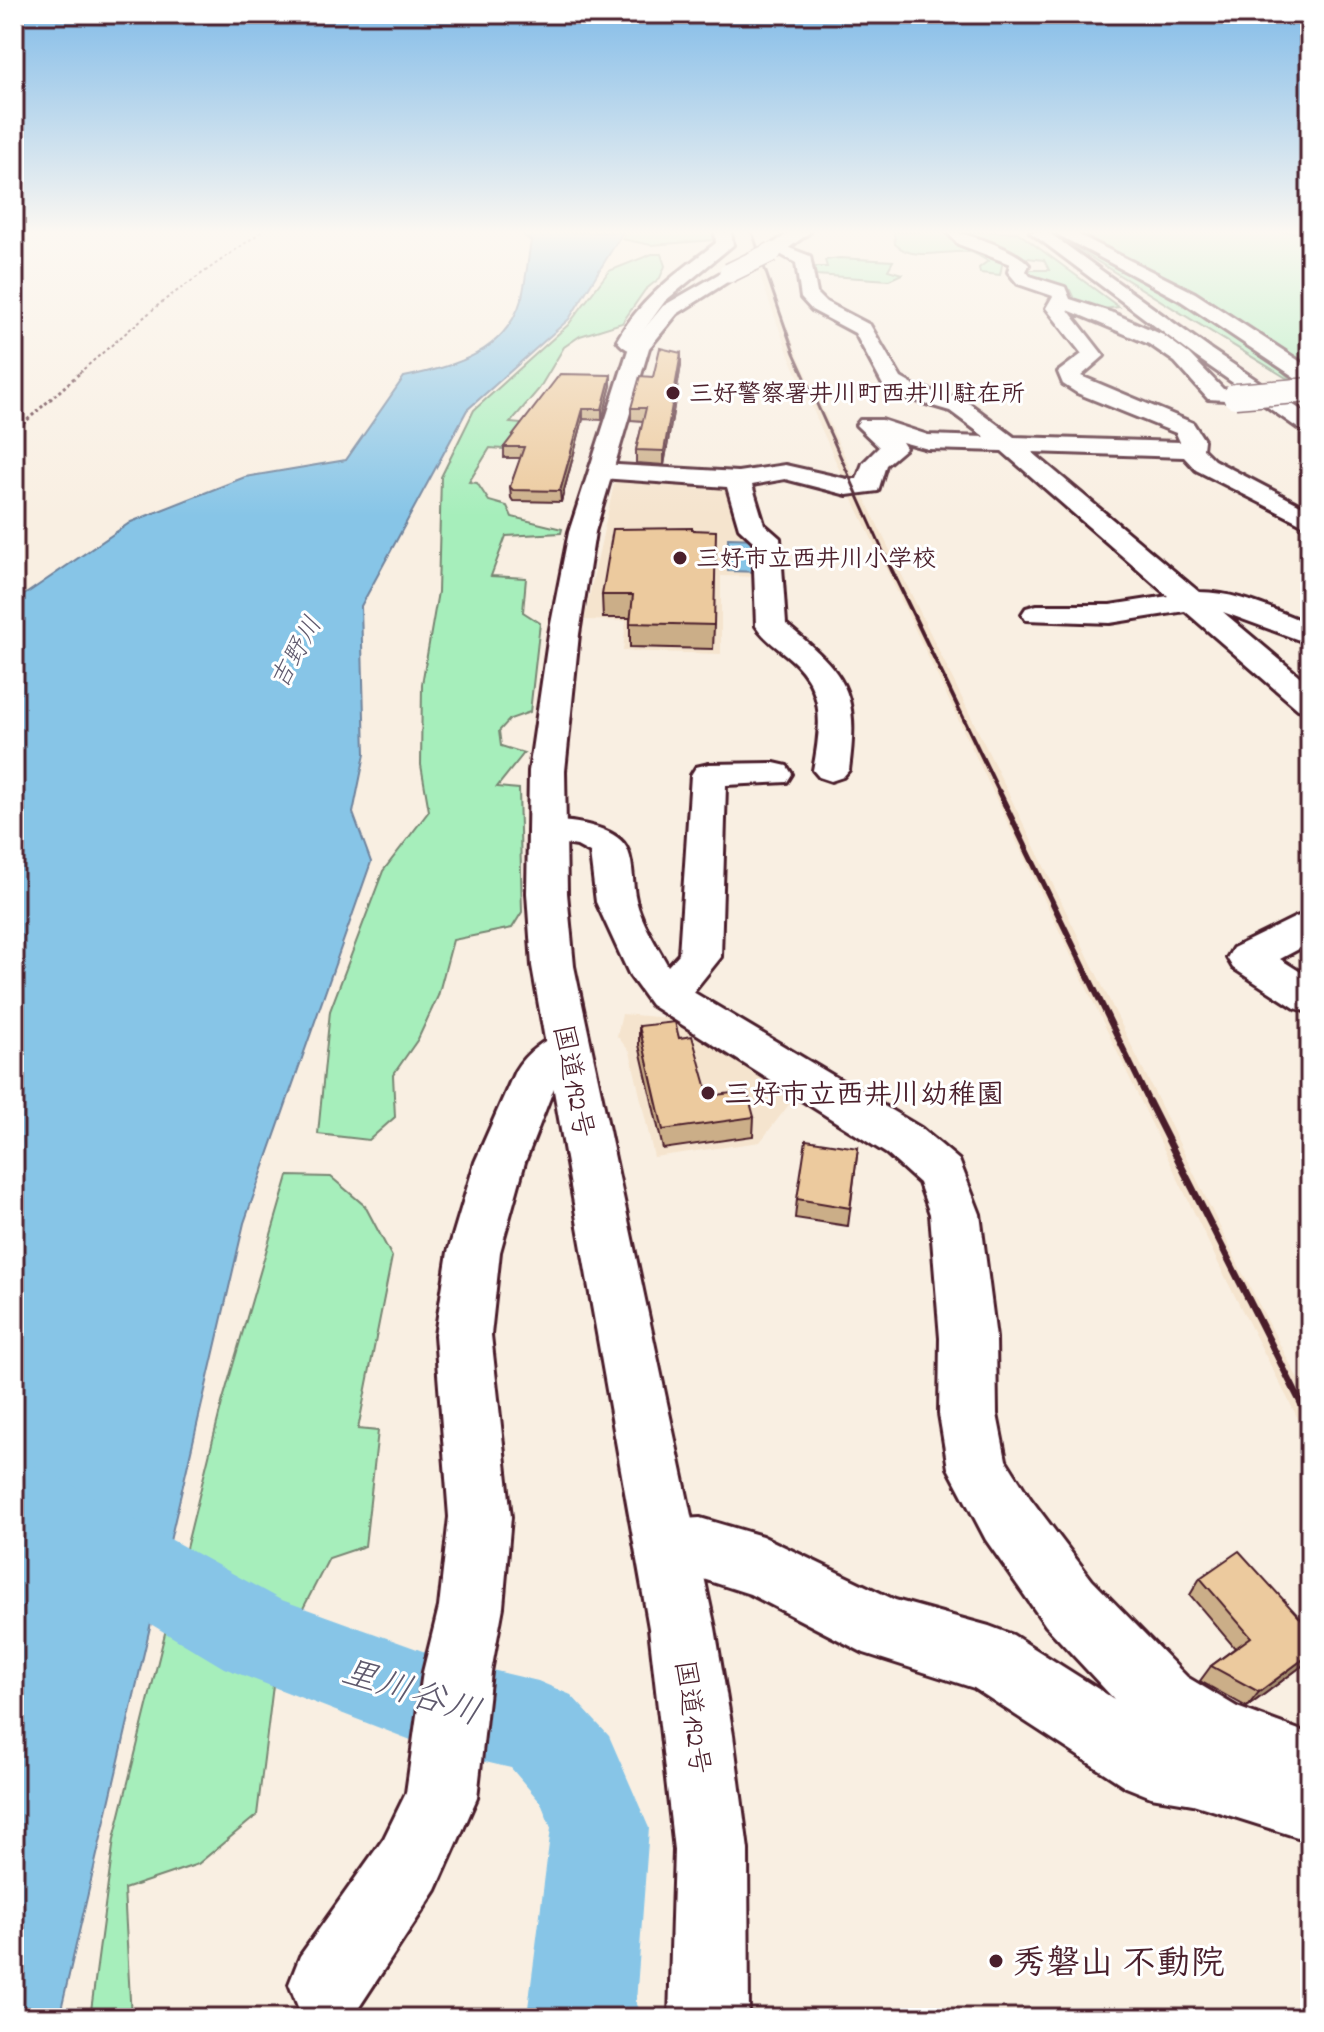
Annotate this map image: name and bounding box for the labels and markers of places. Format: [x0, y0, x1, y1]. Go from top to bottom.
place label: 三好警察署井川町西井川駐在所 [689, 378, 1025, 413]
marker: 三好警察署井川町西井川駐在所 [664, 384, 682, 402]
place label: 三好市立西井川小学校 [696, 543, 936, 578]
marker: 三好市立西井川小学校 [671, 549, 689, 567]
place label: 三好市立西井川幼稚園 [724, 1076, 1004, 1117]
marker: 三好市立西井川幼稚園 [699, 1084, 717, 1102]
place label: 秀磐山 不動院 [1012, 1940, 1225, 1990]
marker: 秀磐山 不動院 [987, 1952, 1005, 1970]

